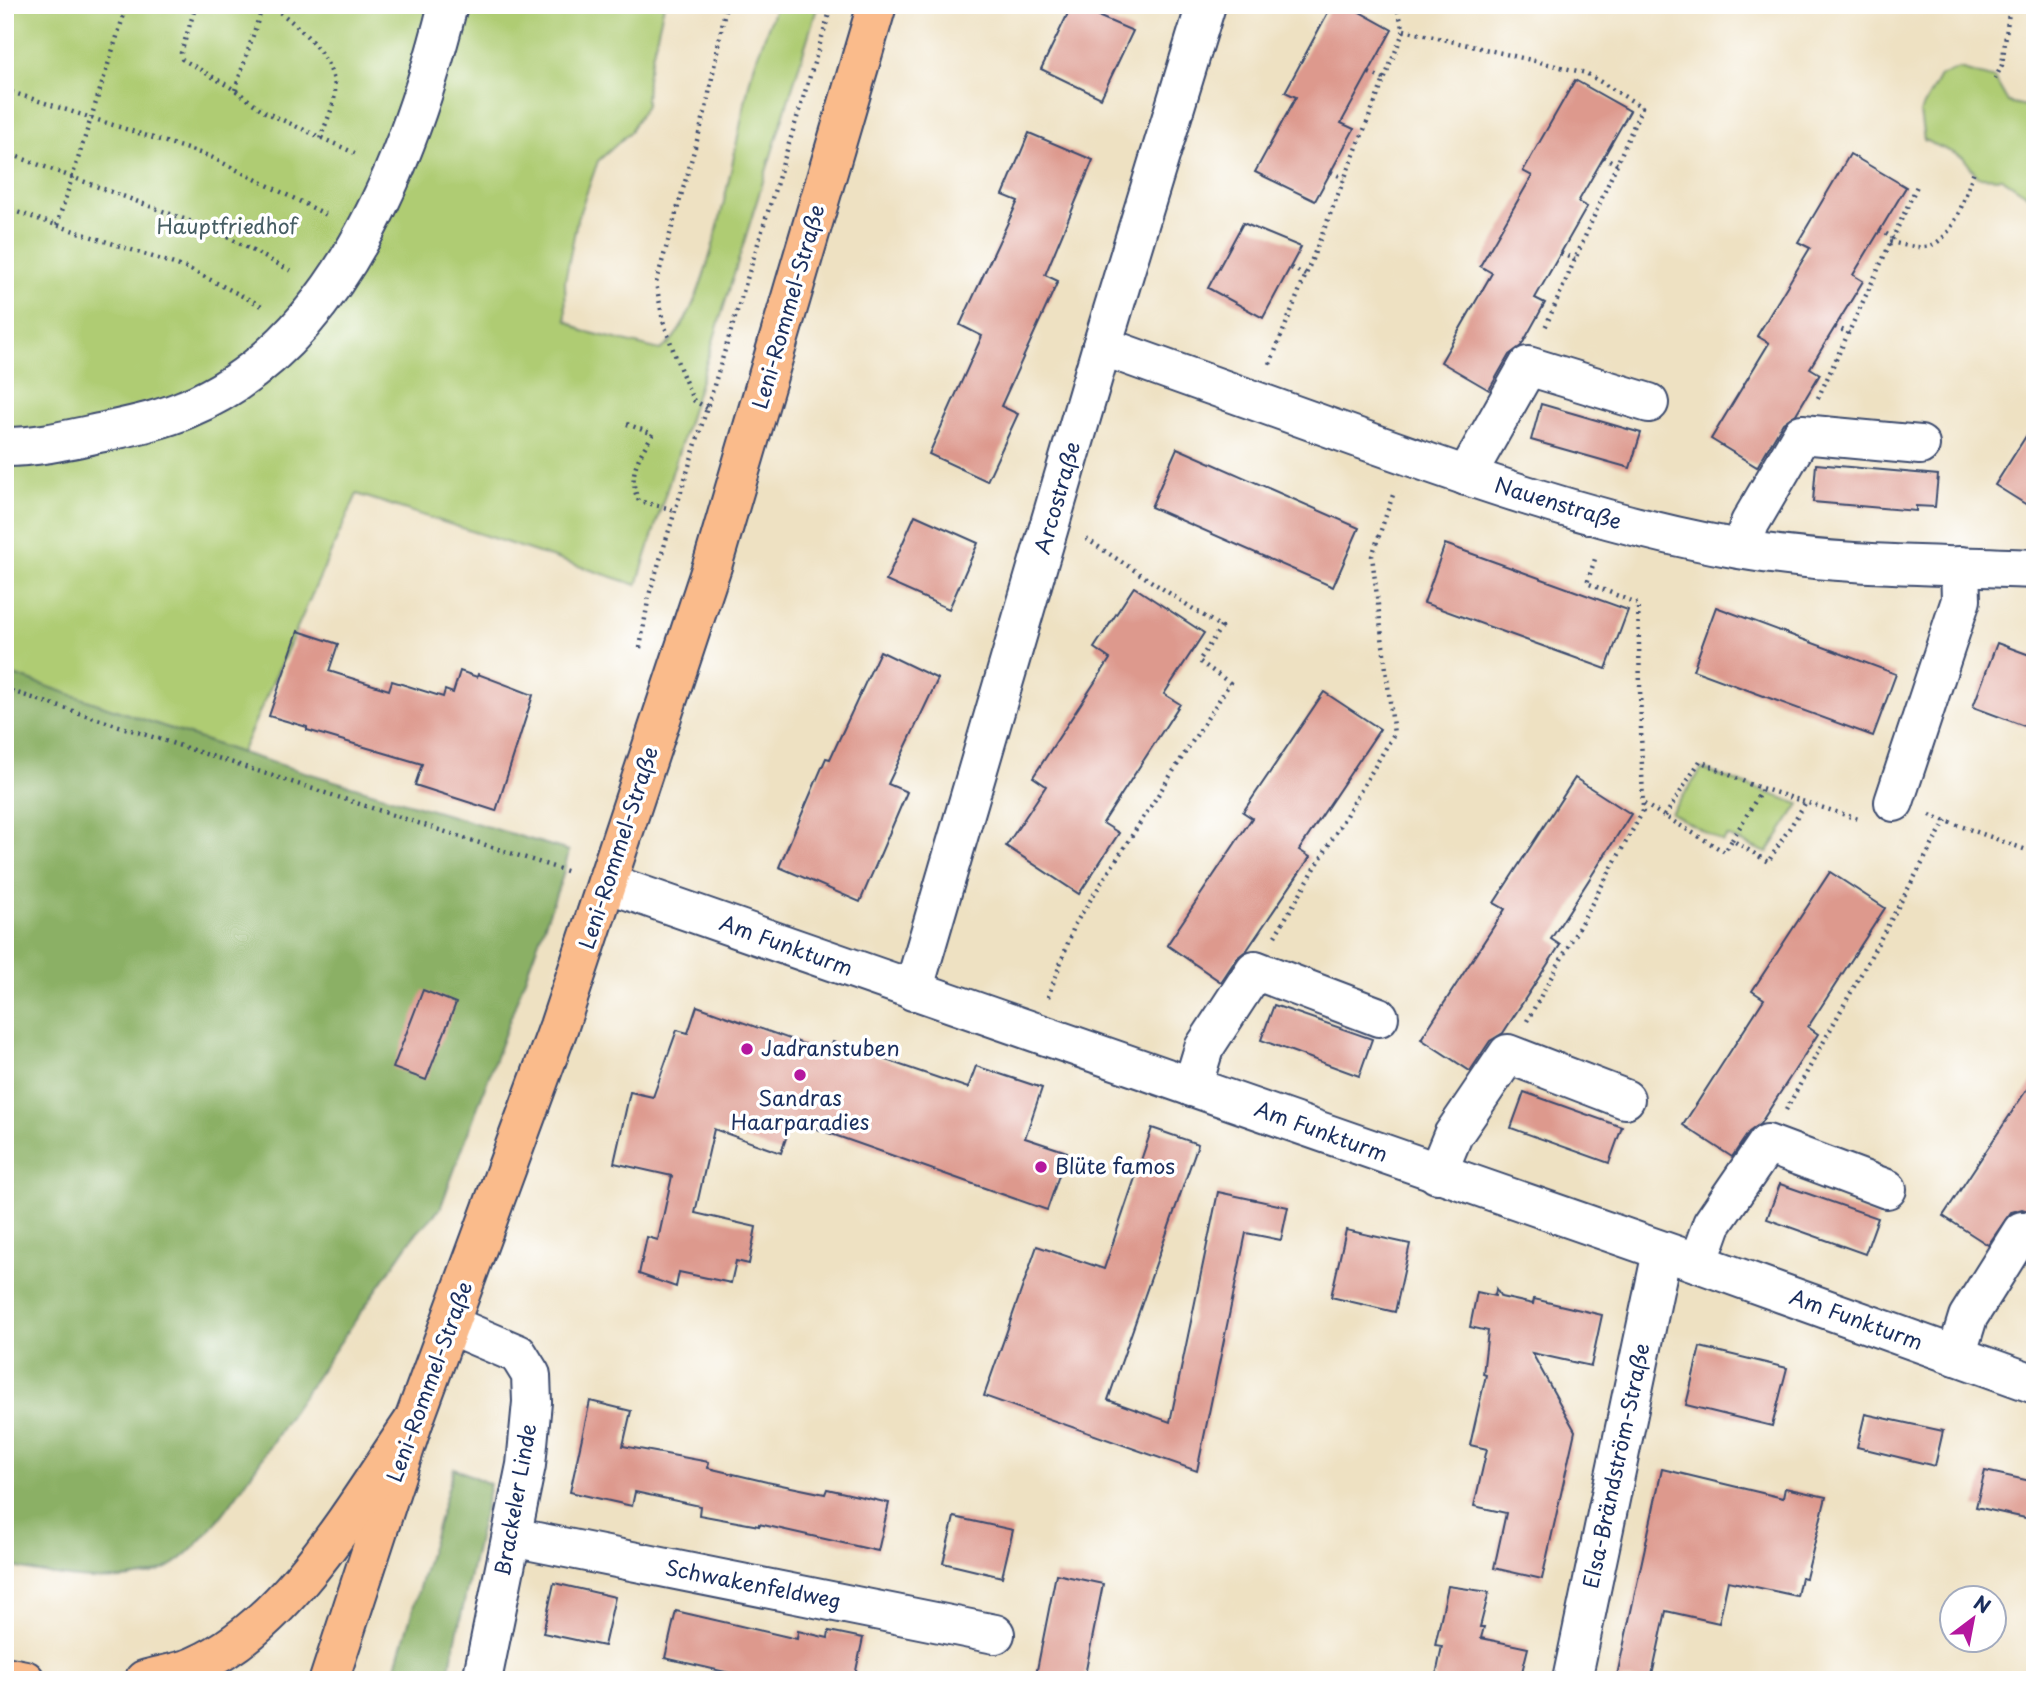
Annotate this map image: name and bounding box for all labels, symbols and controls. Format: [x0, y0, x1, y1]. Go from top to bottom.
street label: Leni-Rommel-Straße [743, 200, 832, 413]
park label: Hauptfriedhof [156, 209, 299, 241]
street label: Arcostraße [1025, 437, 1087, 558]
street label: Nauenstraße [1491, 468, 1626, 537]
street label: Leni-Rommel-Straße [569, 742, 665, 953]
street label: Am Funkturm [716, 905, 858, 983]
place label: Jadranstuben [761, 1031, 900, 1063]
marker: Jadranstuben [739, 1041, 755, 1057]
marker: Sandras Haarparadies [792, 1067, 808, 1083]
place label: Sandras Haarparadies [731, 1081, 869, 1137]
street label: Am Funkturm [1251, 1091, 1393, 1169]
place label: Blüte famos [1055, 1149, 1175, 1181]
marker: Blüte famos [1033, 1159, 1049, 1175]
street label: Leni-Rommel-Straße [377, 1276, 479, 1486]
street label: Am Funkturm [1786, 1279, 1928, 1357]
street label: Elsa-Brändström-Straße [1573, 1340, 1657, 1591]
street label: Brackeler Linde [485, 1421, 543, 1578]
street label: Schwakenfeldweg [663, 1550, 844, 1616]
north arrow [1938, 1584, 2008, 1654]
text: N [1969, 1588, 1996, 1620]

